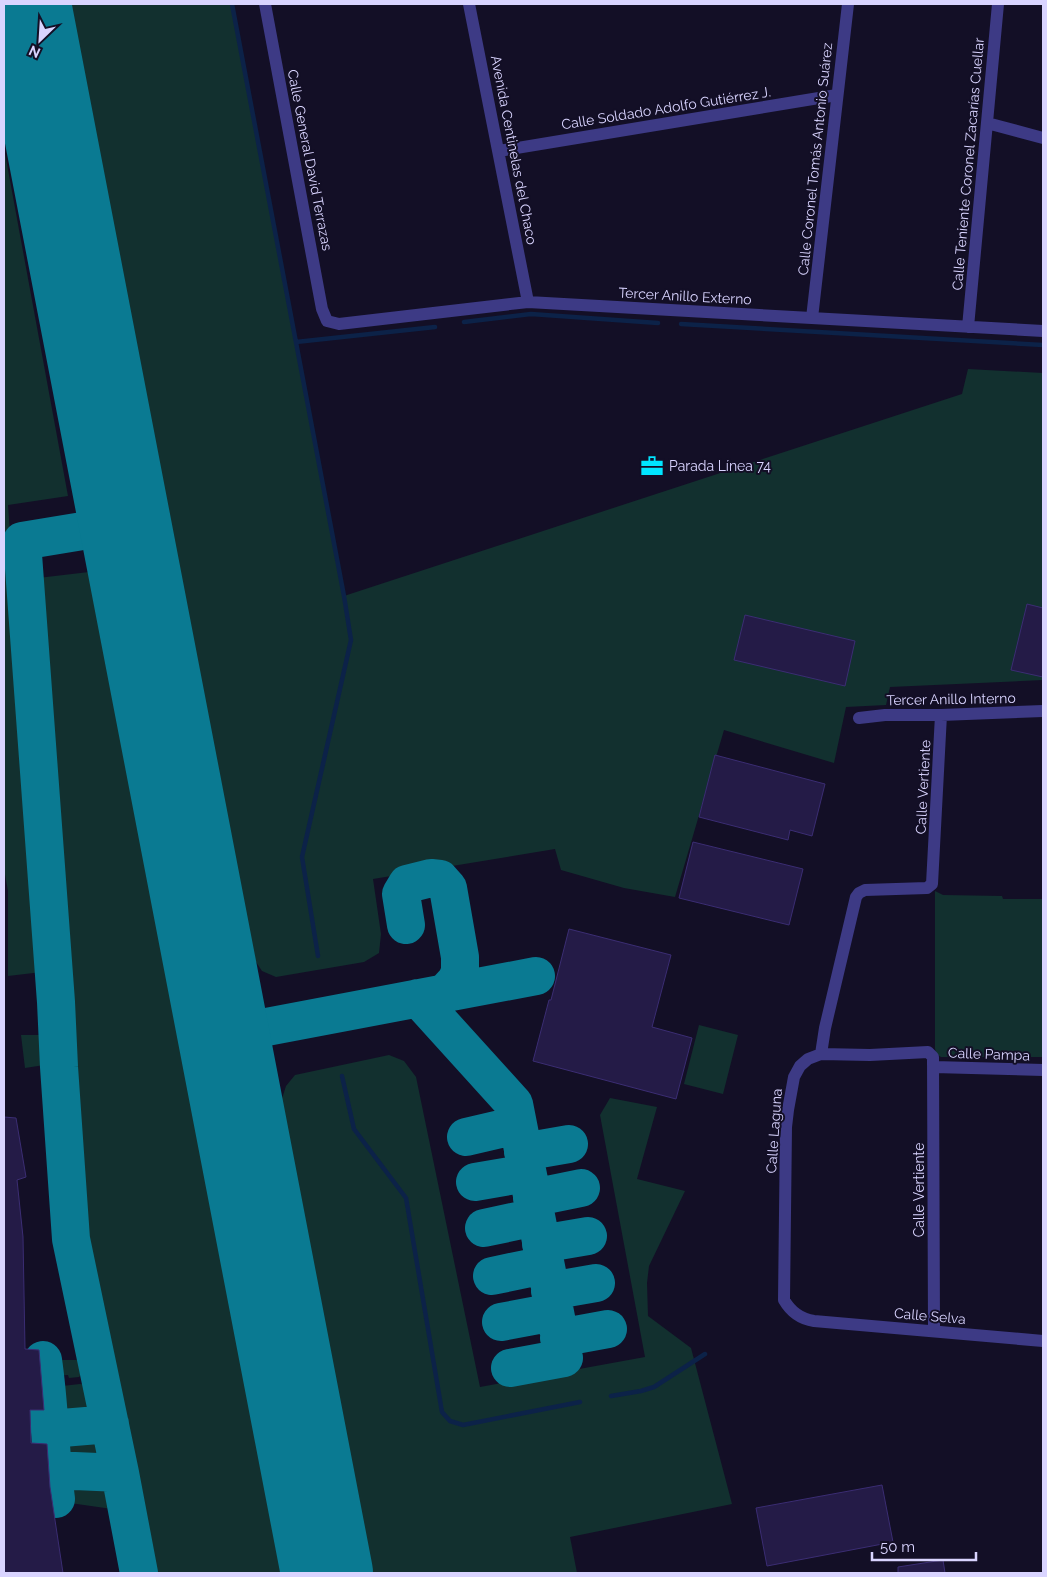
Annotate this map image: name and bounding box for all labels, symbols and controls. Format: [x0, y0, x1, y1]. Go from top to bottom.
north arrow [15, 15, 65, 65]
street label: Calle Teniente Coronel Zacarías Cuellar [949, 37, 987, 291]
text: N [26, 42, 43, 61]
street label: Calle Coronel Tomás Antonio Suárez [795, 42, 835, 276]
street label: Avenida Centinelas del Chaco [488, 54, 540, 246]
street label: Calle General David Terrazas [285, 68, 335, 252]
street label: Calle Soldado Adolfo Gutiérrez J. [560, 84, 772, 132]
street label: Tercer Anillo Externo [618, 285, 752, 307]
office icon: Parada Línea 74 [639, 453, 665, 479]
place label: Parada Línea 74 [669, 458, 771, 474]
street label: Tercer Anillo Interno [886, 690, 1016, 708]
street label: Calle Vertiente [913, 739, 933, 835]
street label: Calle Pampa [948, 1045, 1030, 1063]
street label: Calle Laguna [763, 1088, 785, 1174]
street label: Calle Vertiente [911, 1143, 927, 1237]
street label: Calle Selva [894, 1305, 966, 1327]
scale bar [872, 1530, 976, 1562]
text: 50 m [880, 1538, 915, 1556]

